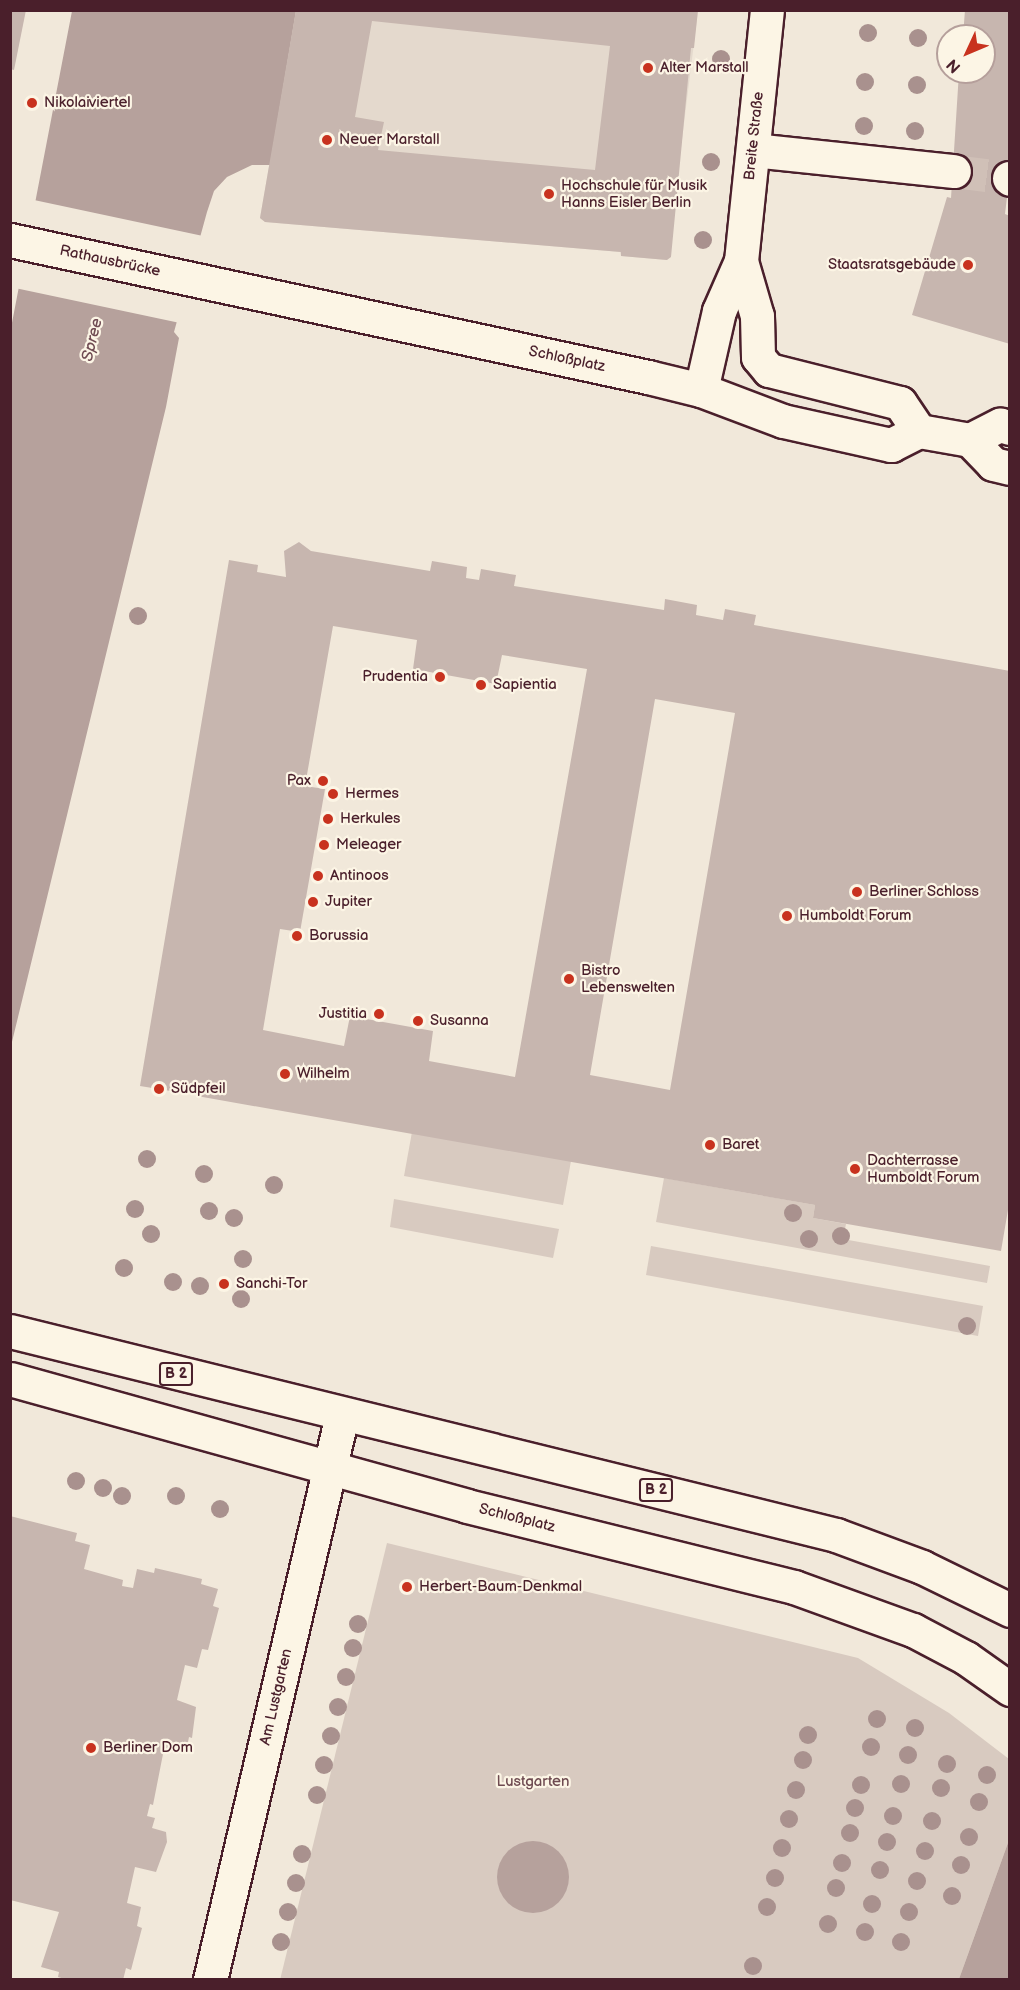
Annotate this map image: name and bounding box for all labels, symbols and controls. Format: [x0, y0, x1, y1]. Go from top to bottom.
north arrow [936, 24, 996, 84]
text: N [943, 55, 965, 76]
place label: Alter Marstall [660, 59, 749, 77]
marker: Alter Marstall [641, 61, 655, 75]
street label: Breite Straße [740, 91, 768, 181]
place label: Nikolaiviertel [44, 94, 131, 112]
marker: Nikolaiviertel [25, 96, 39, 110]
place label: Neuer Marstall [339, 131, 439, 149]
marker: Neuer Marstall [320, 133, 334, 147]
place label: Hochschule für Musik Hanns Eisler Berlin [561, 176, 707, 211]
marker: Hochschule für Musik Hanns Eisler Berlin [542, 187, 556, 201]
street label: Rathausbrücke [58, 242, 162, 280]
place label: Staatsratsgebäude [828, 256, 956, 274]
marker: Staatsratsgebäude [961, 258, 975, 272]
water label: Spree [78, 316, 108, 364]
street label: Schloßplatz [527, 342, 607, 376]
place label: Prudentia [362, 668, 428, 686]
marker: Prudentia [433, 670, 447, 684]
place label: Sapientia [493, 676, 557, 694]
marker: Sapientia [474, 678, 488, 692]
place label: Pax [287, 772, 311, 790]
marker: Pax [316, 774, 330, 788]
place label: Hermes [345, 785, 399, 803]
marker: Hermes [326, 787, 340, 801]
place label: Herkules [340, 810, 400, 828]
marker: Herkules [321, 812, 335, 826]
place label: Meleager [336, 836, 401, 854]
marker: Meleager [317, 838, 331, 852]
place label: Antinoos [330, 867, 389, 885]
marker: Antinoos [311, 869, 325, 883]
place label: Berliner Schloss [869, 883, 979, 901]
marker: Berliner Schloss [850, 885, 864, 899]
place label: Jupiter [325, 893, 372, 911]
marker: Jupiter [306, 895, 320, 909]
place label: Humboldt Forum [799, 907, 911, 925]
marker: Humboldt Forum [780, 909, 794, 923]
place label: Borussia [309, 927, 368, 945]
marker: Borussia [290, 929, 304, 943]
place label: Bistro Lebenswelten [581, 961, 675, 996]
marker: Bistro Lebenswelten [562, 972, 576, 986]
place label: Justitia [319, 1005, 367, 1023]
marker: Justitia [372, 1007, 386, 1021]
place label: Susanna [430, 1012, 489, 1030]
marker: Susanna [411, 1014, 425, 1028]
place label: Wilhelm [297, 1065, 350, 1083]
marker: Wilhelm [278, 1067, 292, 1081]
place label: Südpfeil [171, 1080, 226, 1098]
marker: Südpfeil [152, 1082, 166, 1096]
place label: Baret [722, 1136, 759, 1154]
marker: Baret [703, 1138, 717, 1152]
place label: Dachterrasse Humboldt Forum [867, 1151, 979, 1186]
marker: Dachterrasse Humboldt Forum [848, 1162, 862, 1176]
place label: Sanchi-Tor [236, 1275, 307, 1293]
marker: Sanchi-Tor [217, 1277, 231, 1291]
road number: B 2 [158, 1363, 194, 1385]
road number: B 2 [638, 1479, 674, 1501]
street label: Schloßplatz [477, 1500, 557, 1536]
place label: Herbert-Baum-Denkmal [419, 1578, 582, 1596]
marker: Herbert-Baum-Denkmal [400, 1580, 414, 1594]
street label: Am Lustgarten [256, 1647, 296, 1747]
place label: Berliner Dom [103, 1739, 193, 1757]
marker: Berliner Dom [84, 1741, 98, 1755]
park label: Lustgarten [497, 1773, 569, 1791]

